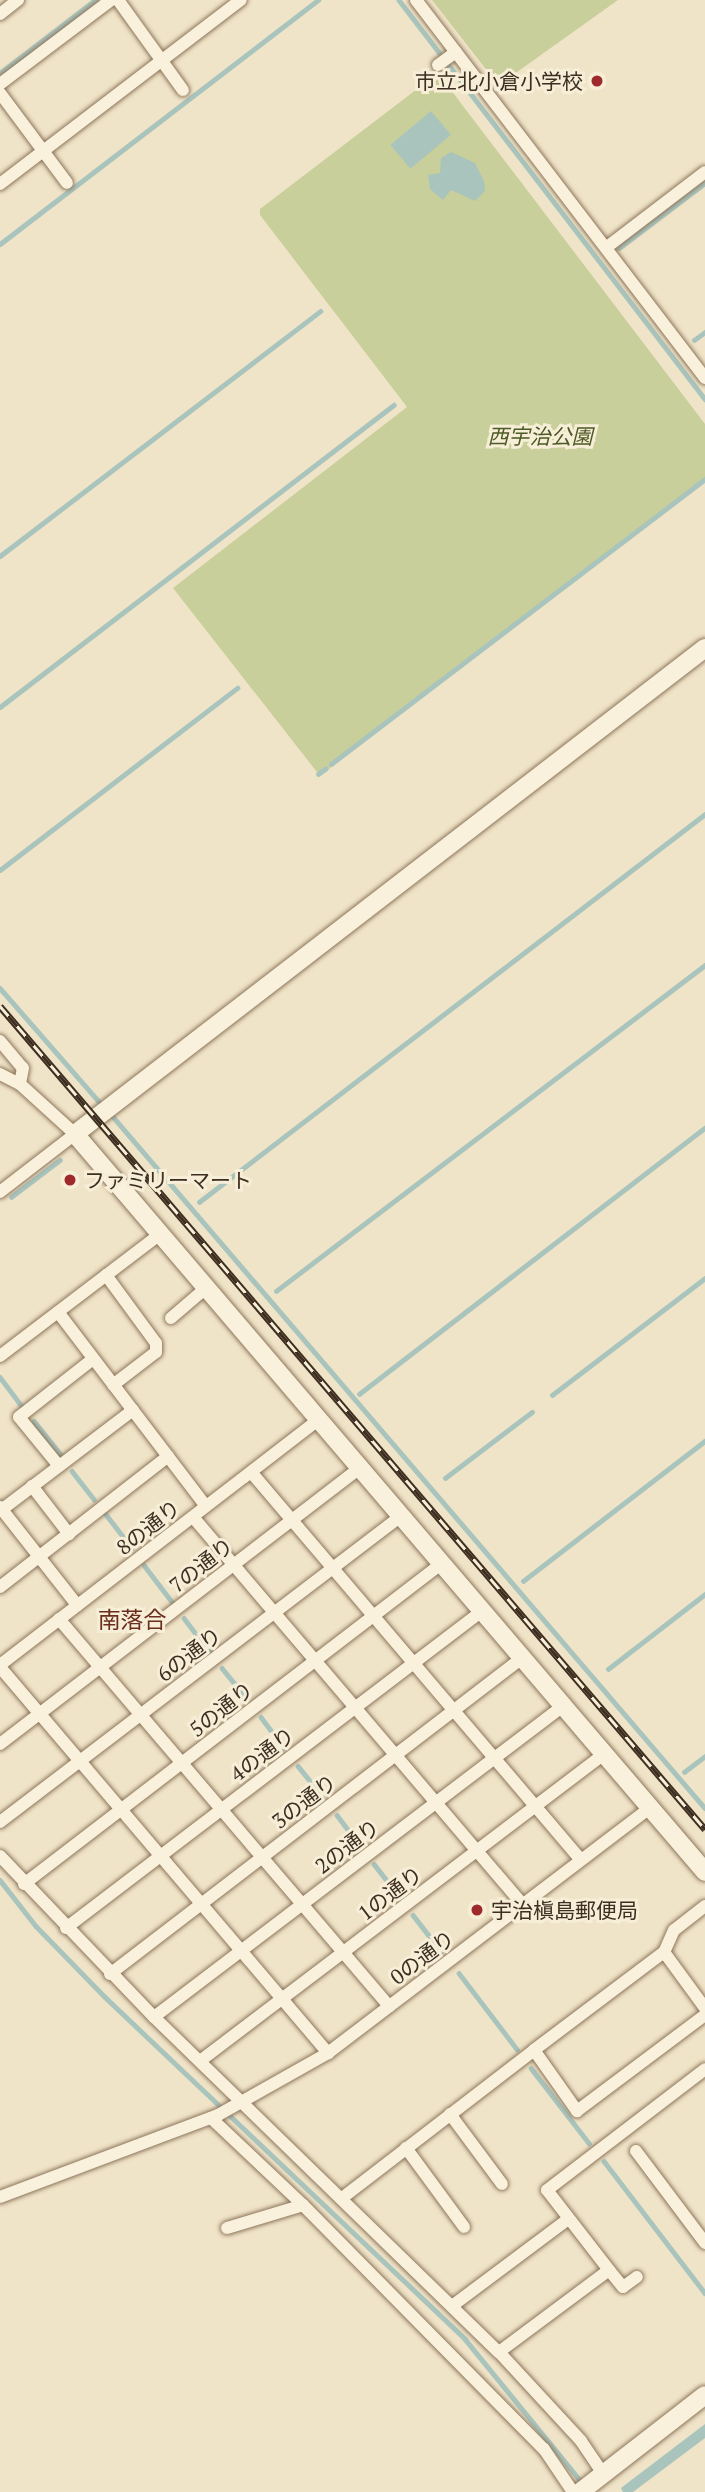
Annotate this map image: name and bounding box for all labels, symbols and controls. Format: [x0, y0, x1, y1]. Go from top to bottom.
place label: 市立北小倉小学校 [415, 68, 583, 94]
marker: 市立北小倉小学校 [589, 73, 605, 89]
park label: 西宇治公園 [488, 423, 592, 449]
place label: ファミリーマート [84, 1167, 252, 1193]
marker: ファミリーマート [62, 1172, 78, 1188]
street label: 8の通り [111, 1494, 185, 1560]
street label: 7の通り [164, 1532, 238, 1598]
district label: 南落合 [98, 1606, 166, 1634]
street label: 6の通り [152, 1622, 226, 1686]
street label: 5の通り [184, 1676, 258, 1742]
street label: 4の通り [225, 1722, 299, 1786]
street label: 3の通り [267, 1769, 341, 1833]
street label: 2の通り [310, 1814, 384, 1878]
street label: 1の通り [353, 1861, 427, 1925]
place label: 宇治槇島郵便局 [491, 1897, 638, 1923]
marker: 宇治槇島郵便局 [469, 1902, 485, 1918]
street label: 0の通り [385, 1925, 459, 1989]

